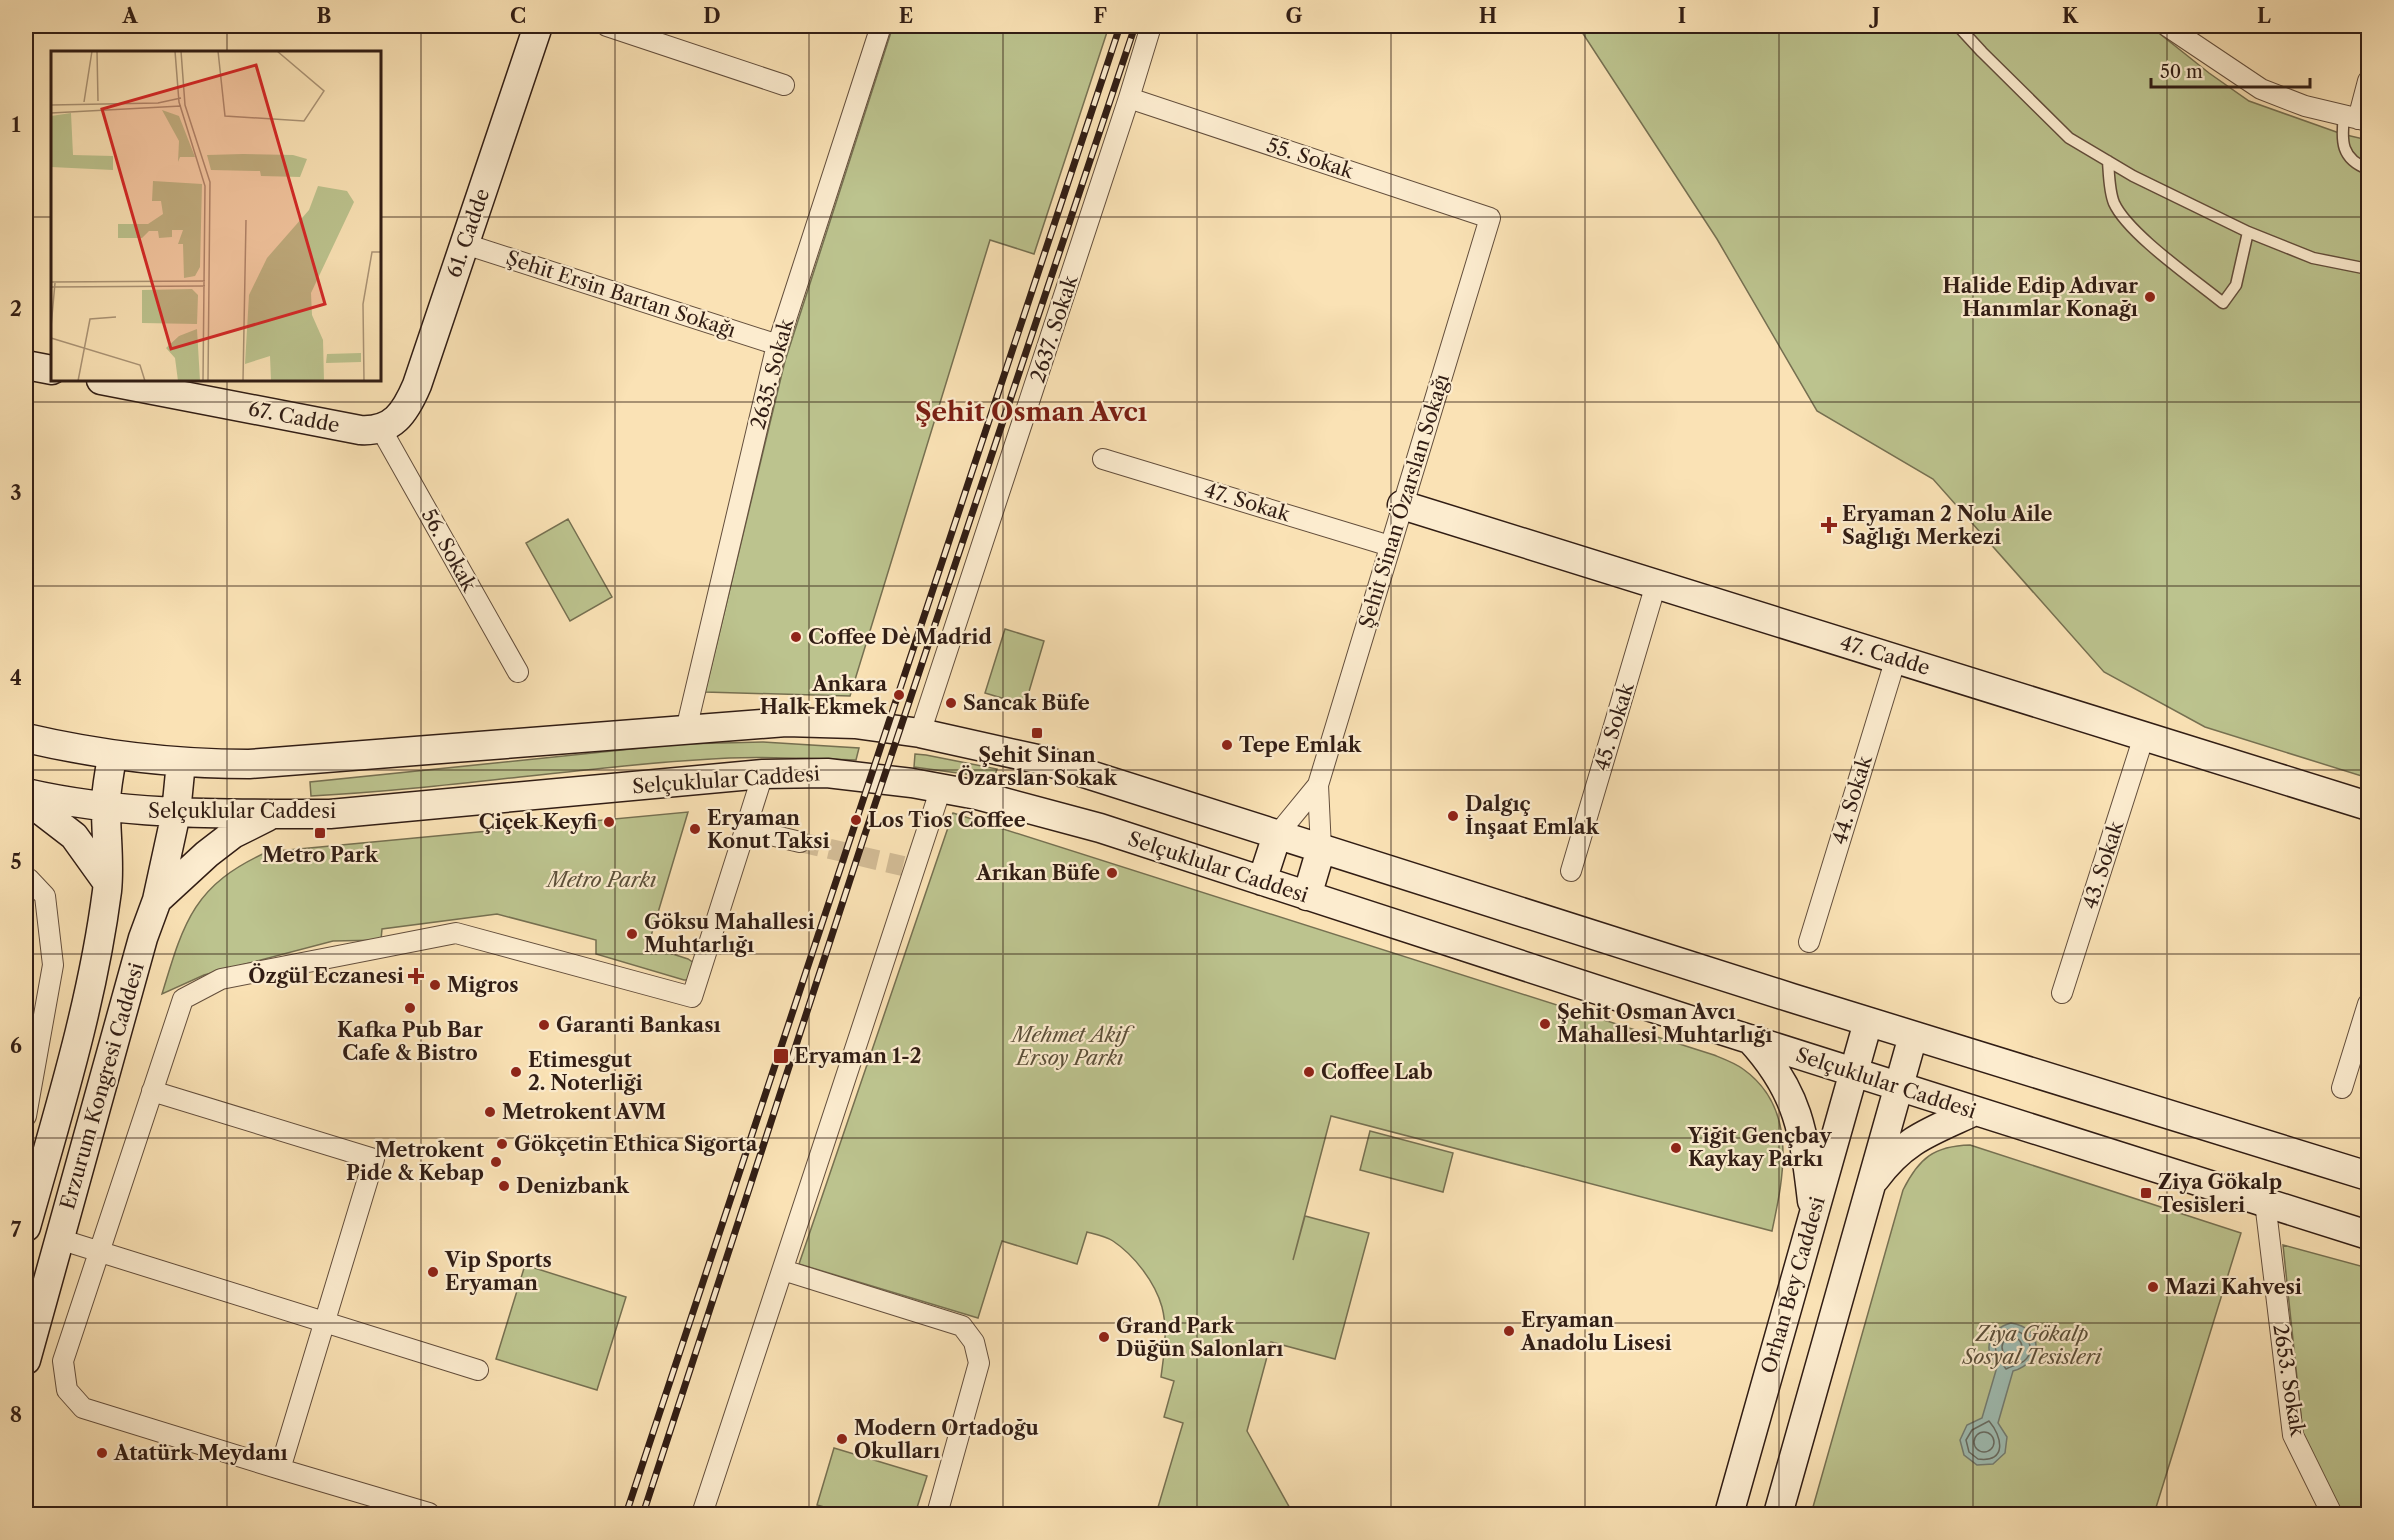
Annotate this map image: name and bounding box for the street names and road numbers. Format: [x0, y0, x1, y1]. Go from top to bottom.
street label: 55. Sokak [1264, 133, 1358, 184]
street label: 61. Cadde [442, 185, 494, 281]
street label: Şehit Ersin Bartan Sokağı [503, 246, 739, 342]
street label: 2637. Sokak [1025, 271, 1083, 386]
street label: 2635. Sokak [746, 315, 799, 432]
street label: Şehit Sinan Özarslan Sokağı [1353, 371, 1454, 631]
street label: 67. Cadde [246, 396, 342, 438]
street label: 47. Sokak [1201, 478, 1294, 527]
street label: 56. Sokak [417, 505, 482, 597]
street label: 47. Cadde [1837, 630, 1933, 680]
street label: 45. Sokak [1589, 679, 1639, 774]
street label: 44. Sokak [1827, 752, 1877, 847]
street label: Selçuklular Caddesi [631, 761, 821, 799]
street label: Selçuklular Caddesi [148, 799, 336, 823]
street label: 43. Sokak [2078, 817, 2129, 912]
street label: Selçuklular Caddesi [1125, 827, 1311, 907]
street label: Erzurum Kongresi Caddesi [55, 960, 149, 1212]
street label: Selçuklular Caddesi [1793, 1043, 1979, 1123]
street label: Orhan Bey Caddesi [1756, 1194, 1830, 1376]
street label: 2653. Sokak [2268, 1322, 2310, 1439]

